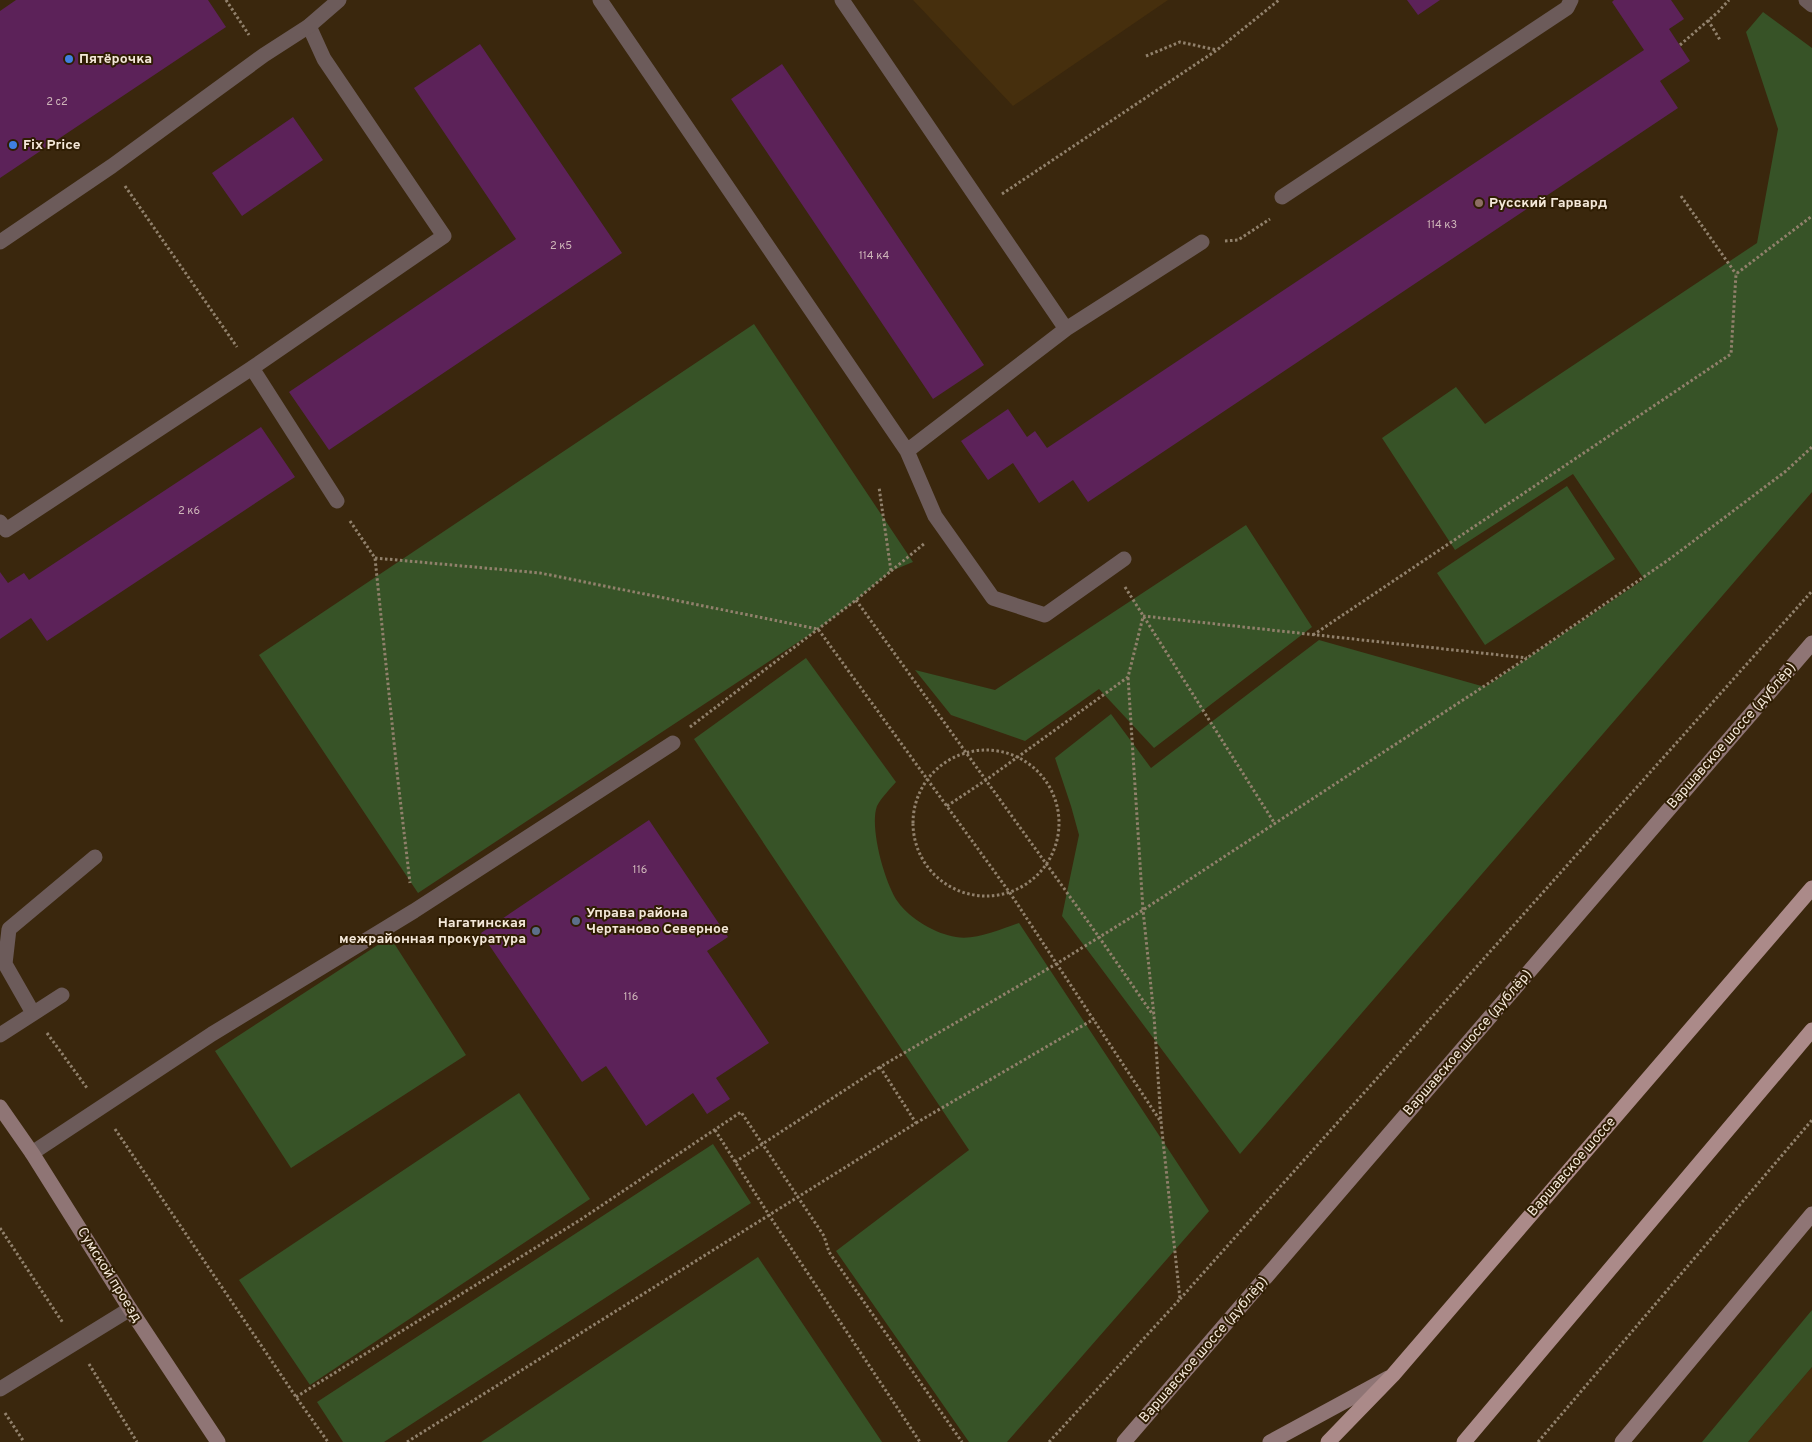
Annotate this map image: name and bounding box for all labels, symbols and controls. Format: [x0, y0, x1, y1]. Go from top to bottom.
place label: Пятёрочка [79, 51, 152, 68]
marker: Пятёрочка [63, 53, 75, 65]
house number: 2 с2 [46, 95, 68, 109]
place label: Fix Price [23, 137, 81, 154]
marker: Fix Price [7, 139, 19, 151]
place label: Русский Гарвард [1489, 195, 1607, 212]
marker: Русский Гарвард [1473, 197, 1485, 209]
house number: 114 к3 [1427, 218, 1457, 232]
house number: 2 к5 [550, 239, 572, 253]
house number: 114 к4 [859, 249, 889, 263]
house number: 2 к6 [178, 504, 200, 518]
street label: Варшавское шоссе (дублёр) [1664, 660, 1800, 812]
house number: 116 [633, 863, 647, 877]
place label: Управа района Чертаново Северное [586, 905, 729, 938]
place label: Нагатинская межрайонная прокуратура [339, 915, 526, 948]
marker: Управа района Чертаново Северное [570, 915, 582, 927]
marker: Нагатинская межрайонная прокуратура [530, 925, 542, 937]
street label: Варшавское шоссе (дублёр) [1400, 967, 1536, 1119]
house number: 116 [624, 990, 638, 1004]
street label: Варшавское шоссе [1524, 1114, 1620, 1220]
street label: Сумской проезд [73, 1224, 145, 1326]
street label: Варшавское шоссе (дублёр) [1136, 1274, 1272, 1426]

